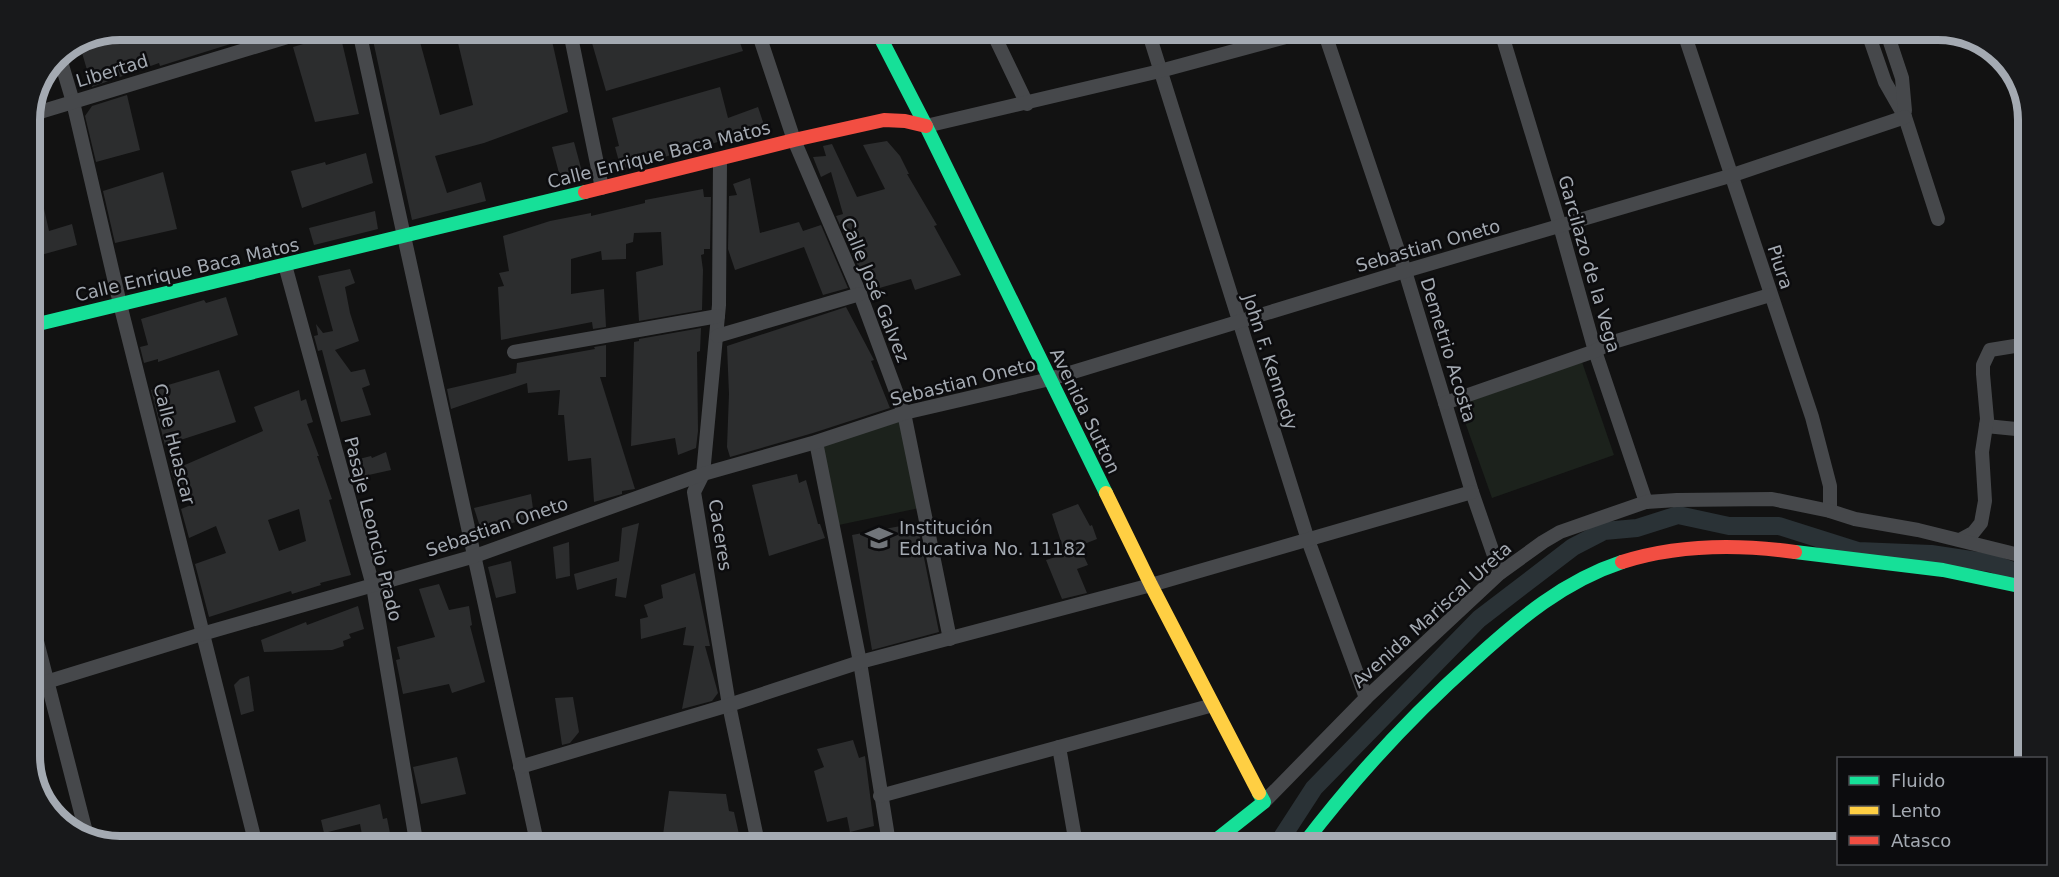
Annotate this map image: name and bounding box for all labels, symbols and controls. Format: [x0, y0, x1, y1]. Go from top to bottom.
street label: Libertad [73, 50, 151, 91]
street label: Calle Enrique Baca Matos [545, 117, 773, 192]
street label: Garcilazo de la Vega [1554, 173, 1625, 355]
street label: Calle José Galvez [837, 214, 914, 365]
street label: Sebastian Oneto [1353, 215, 1503, 276]
street label: Calle Enrique Baca Matos [73, 233, 301, 306]
street label: Piura [1763, 242, 1797, 292]
street label: Demetrio Acosta [1416, 275, 1480, 425]
street label: John F. Kennedy [1238, 290, 1302, 433]
street label: Avenida Sutton [1046, 345, 1125, 477]
street label: Sebastian Oneto [888, 353, 1038, 410]
street label: Calle Huascar [149, 381, 200, 507]
street label: Pasaje Leoncio Prado [340, 434, 407, 623]
street label: Sebastian Oneto [423, 492, 571, 561]
street label: Caceres [704, 498, 736, 572]
place label: Institución Educativa No. 11182 [899, 517, 1086, 559]
school or university icon: Institución Educativa No. 11182 [864, 523, 894, 553]
street label: Avenida Mariscal Ureta [1348, 538, 1516, 692]
legend [1837, 757, 2047, 865]
text: Fluido [1891, 770, 1945, 791]
text: Lento [1891, 800, 1941, 821]
text: Atasco [1891, 830, 1951, 851]

